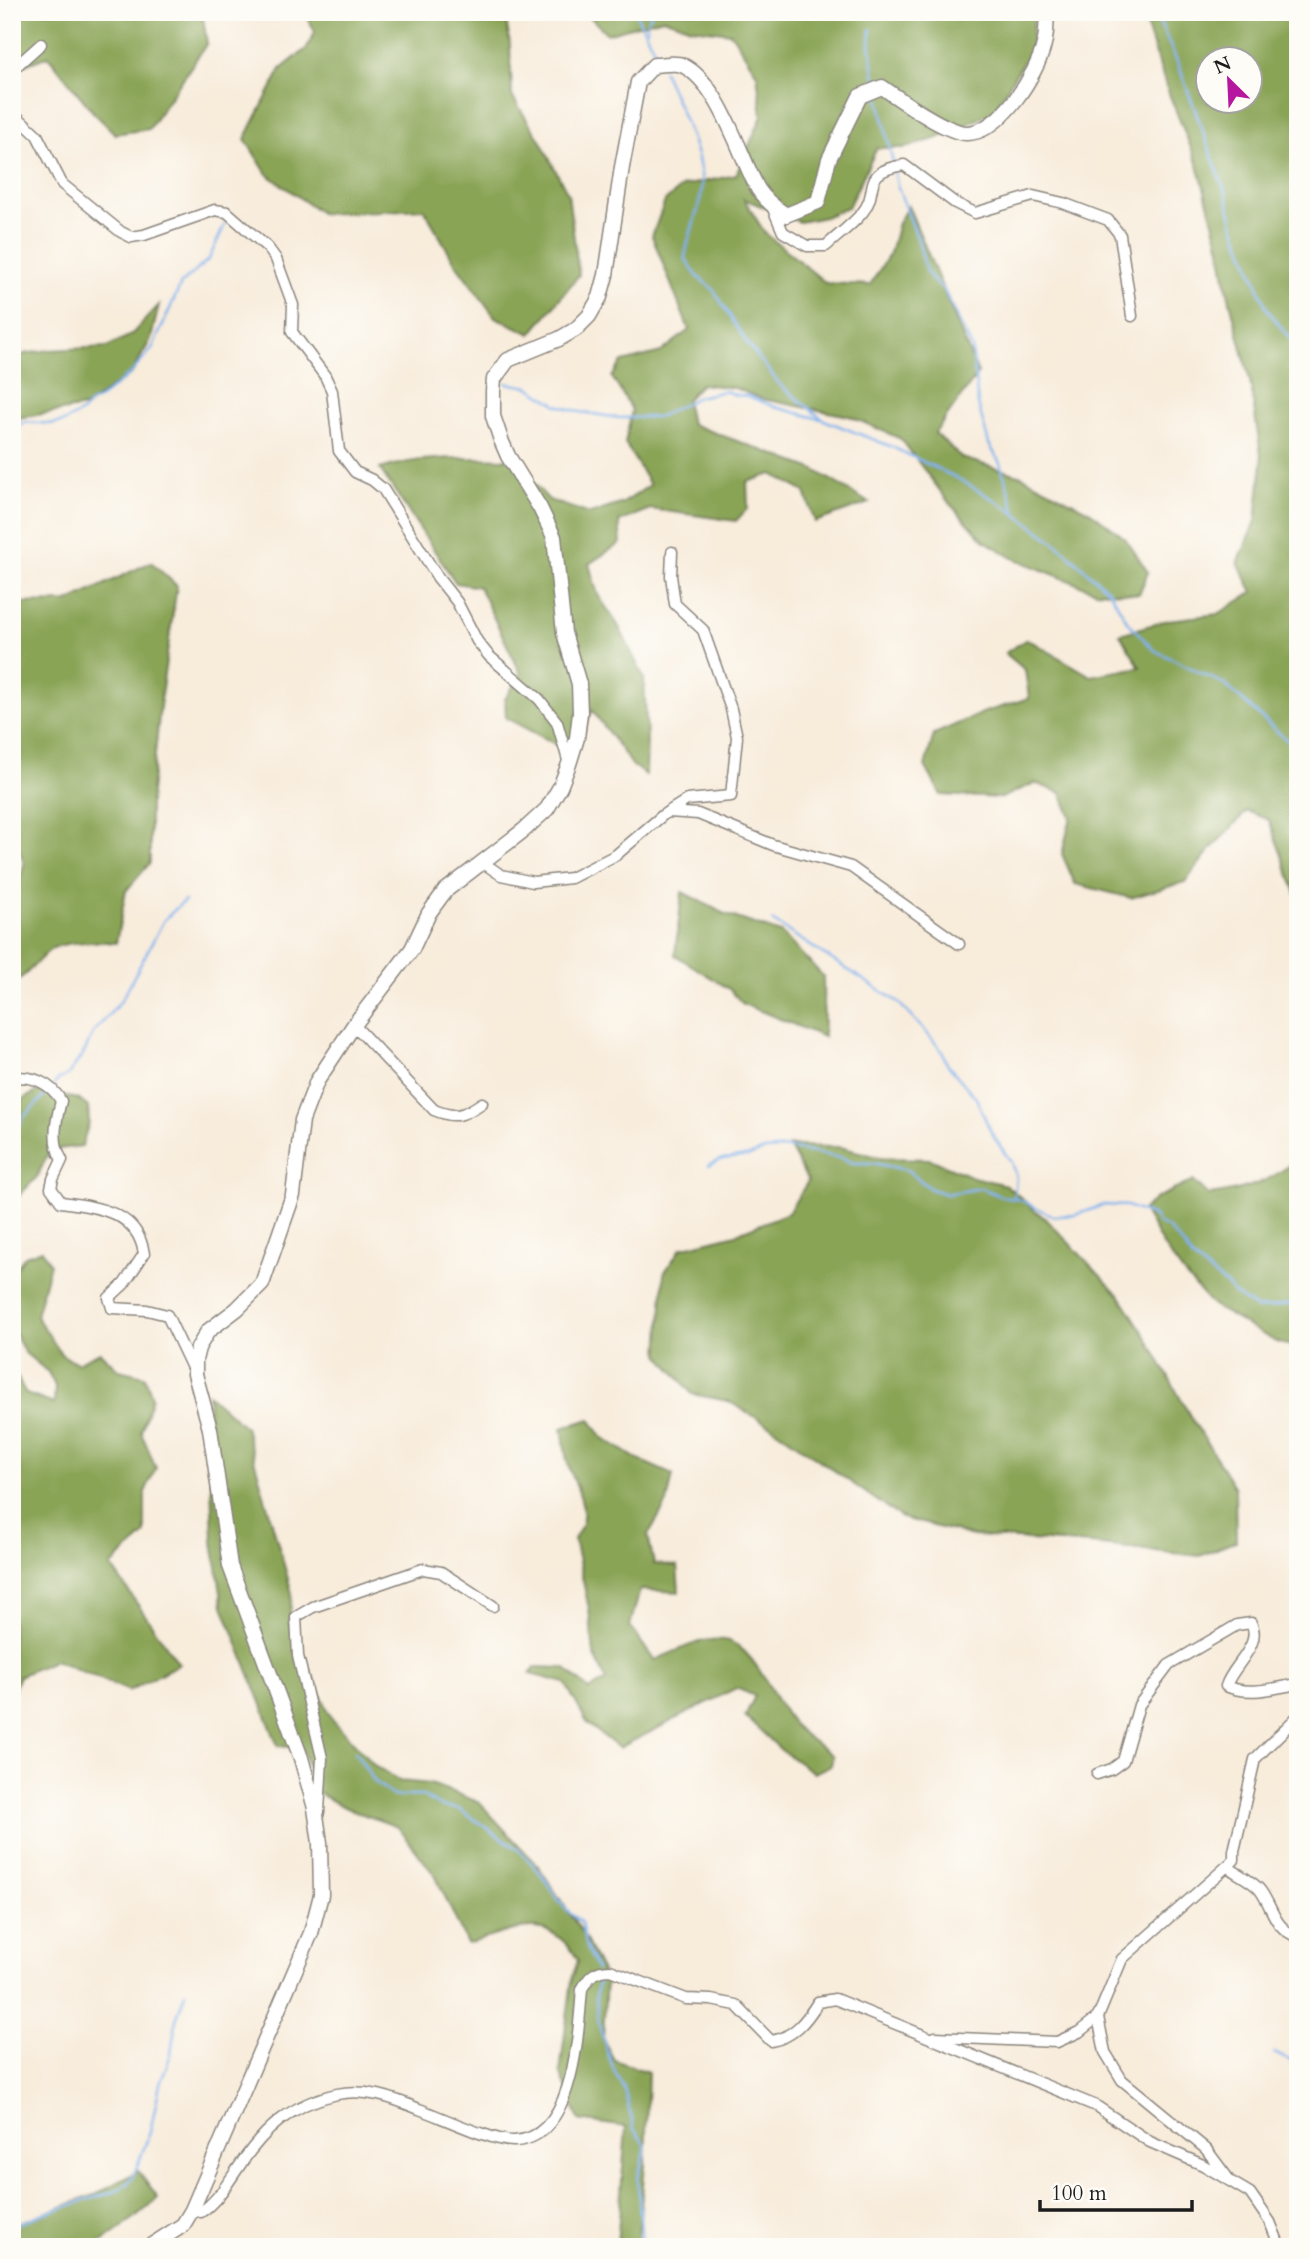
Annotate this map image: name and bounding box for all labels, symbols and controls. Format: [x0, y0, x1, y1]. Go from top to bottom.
north arrow [1194, 46, 1264, 116]
text: N [1210, 50, 1236, 81]
scale bar [1040, 2168, 1193, 2212]
text: 100 m [1051, 2179, 1107, 2208]

